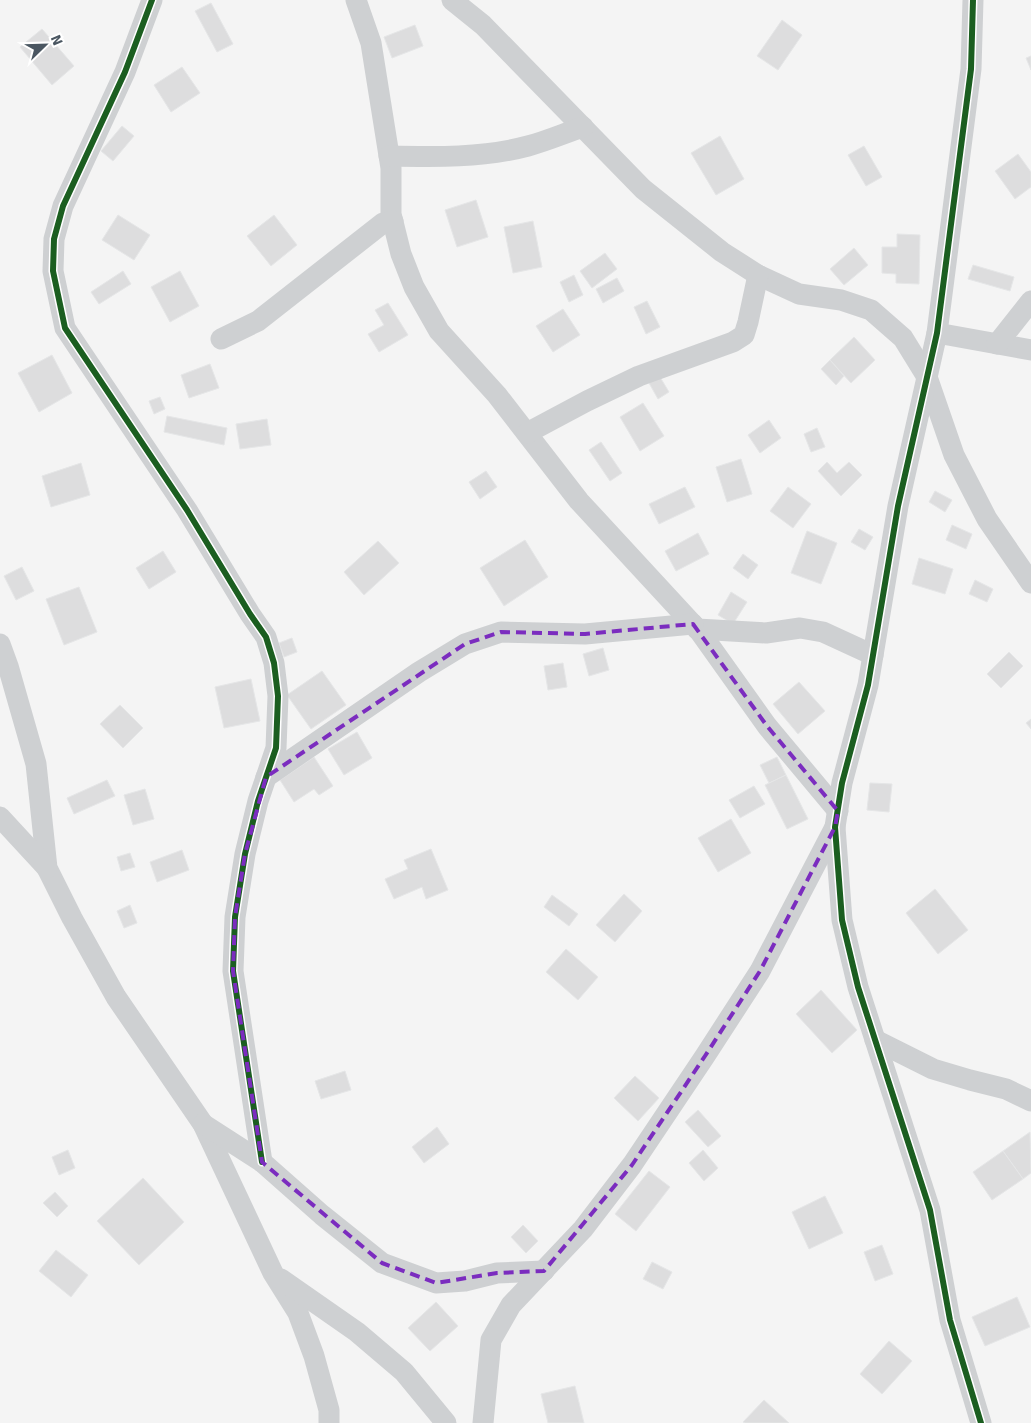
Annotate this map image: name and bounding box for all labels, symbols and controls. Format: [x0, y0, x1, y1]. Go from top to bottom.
north arrow [20, 20, 70, 70]
text: N [47, 32, 66, 48]

